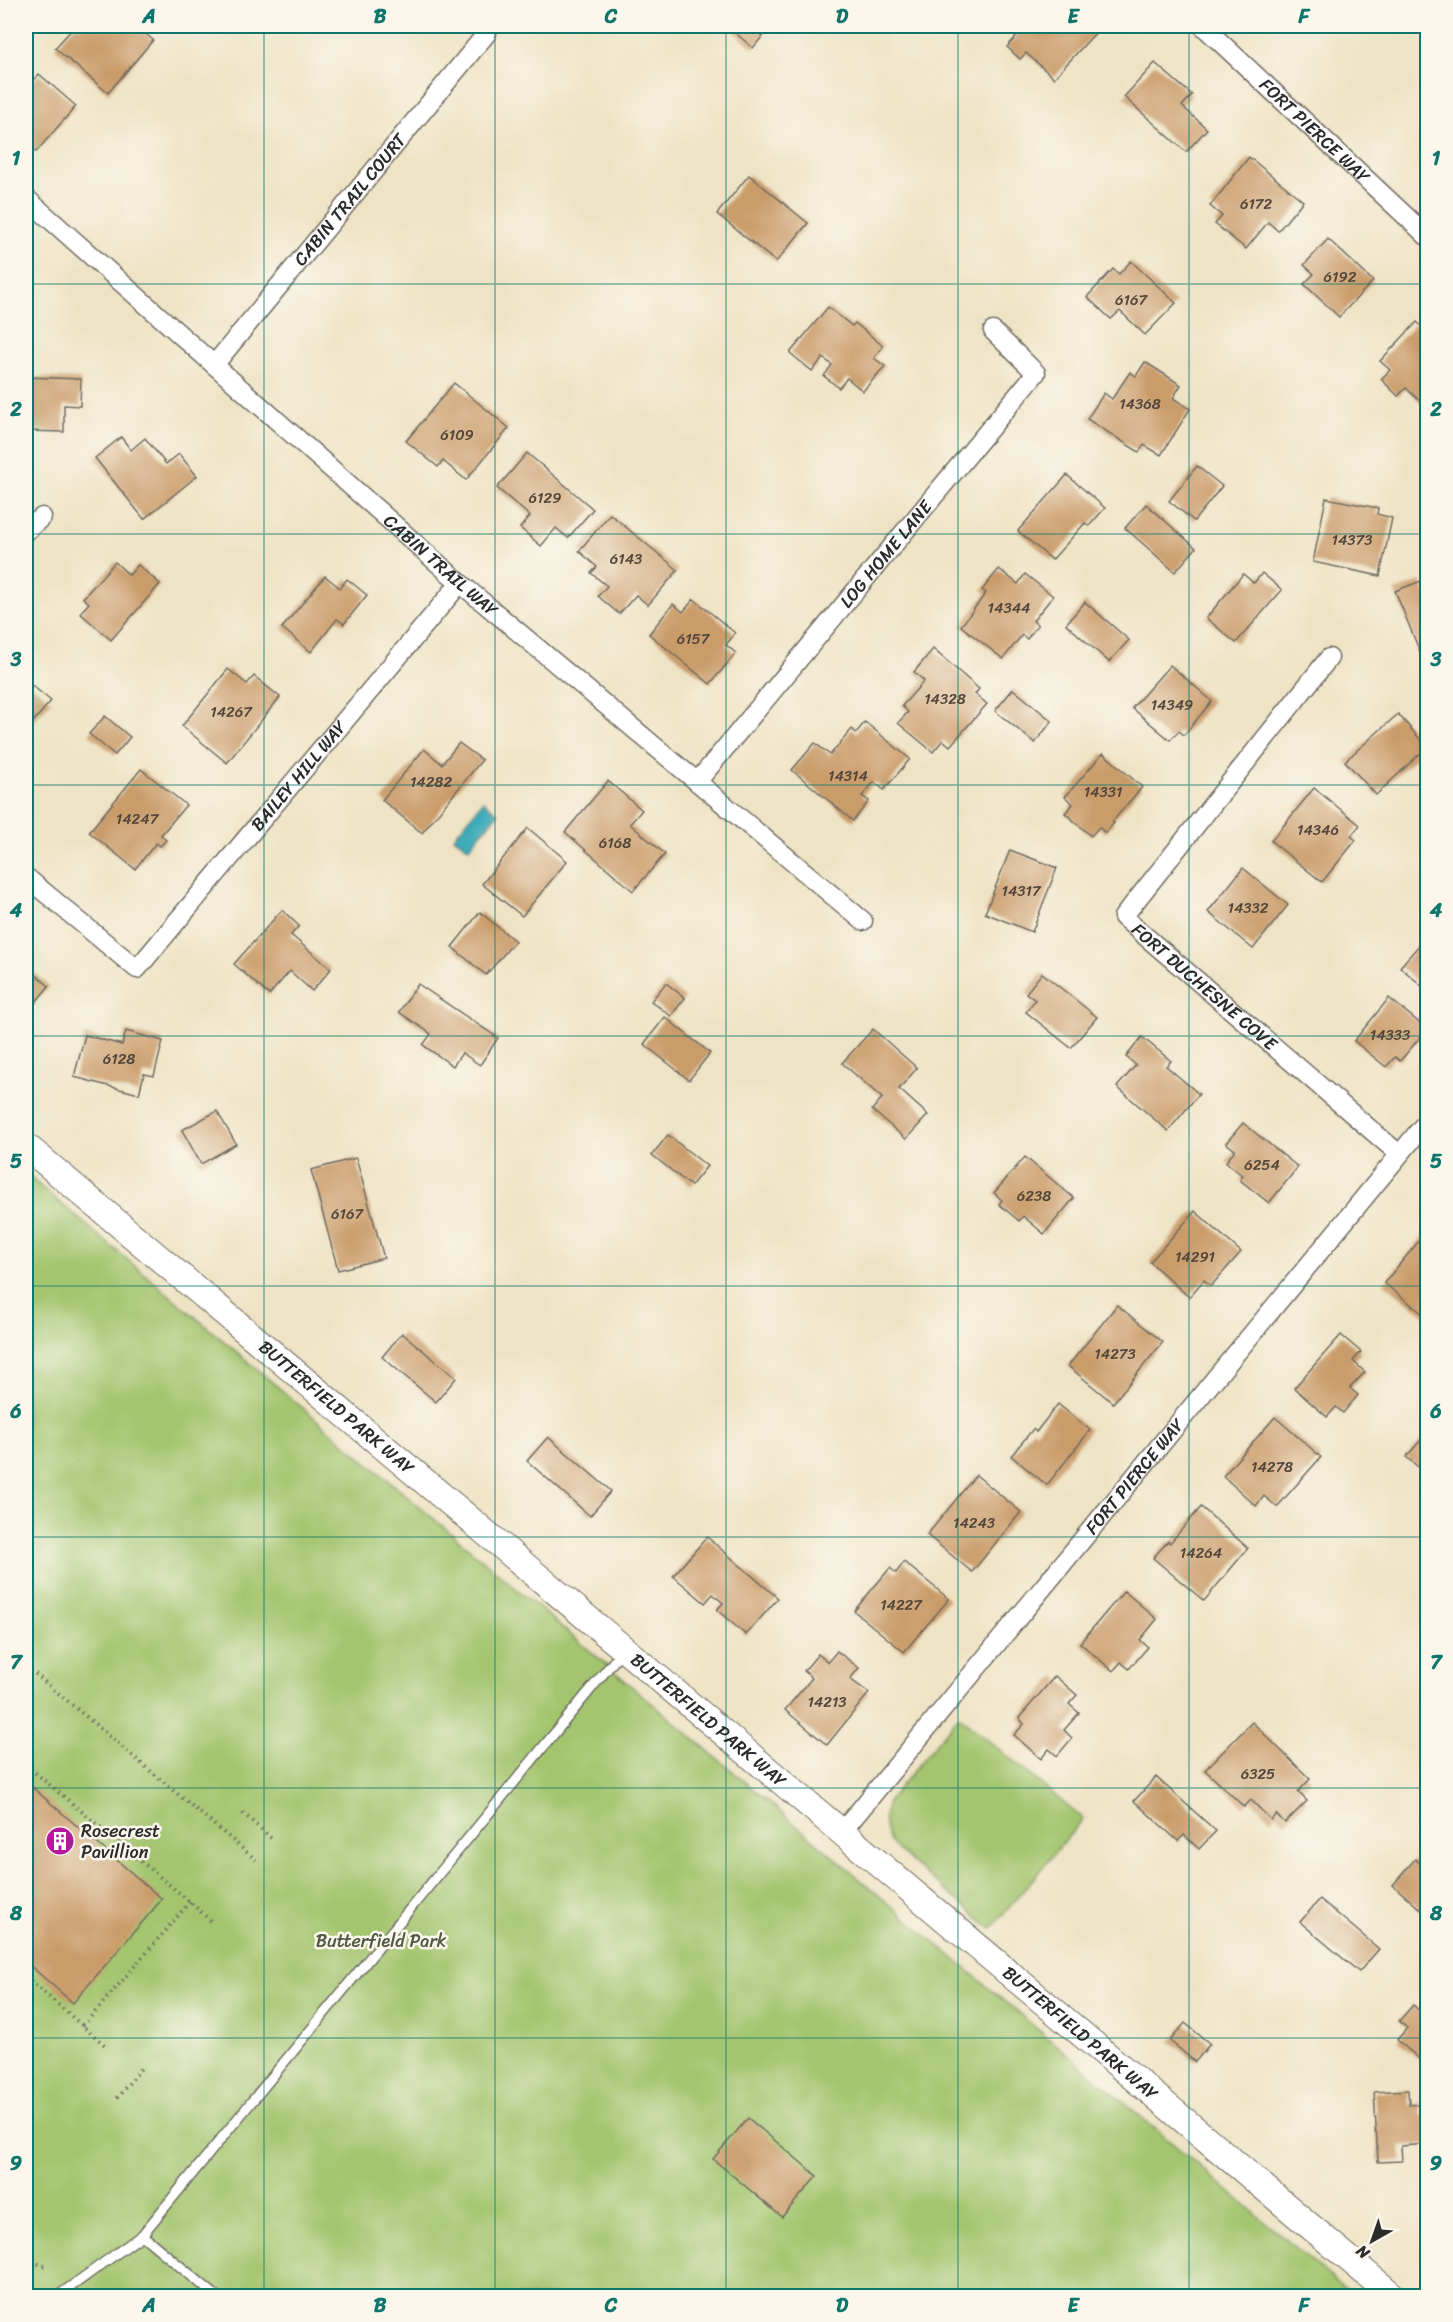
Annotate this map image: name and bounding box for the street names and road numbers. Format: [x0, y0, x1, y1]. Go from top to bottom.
street label: FORT PIERCE WAY [1251, 70, 1378, 192]
street label: CABIN TRAIL COURT [285, 125, 415, 273]
street label: LOG HOME LANE [831, 492, 941, 615]
street label: CABIN TRAIL WAY [376, 506, 506, 626]
street label: BAILEY HILL WAY [242, 712, 356, 839]
street label: FORT DUCHESNE COVE [1124, 915, 1285, 1060]
street label: BUTTERFIELD PARK WAY [251, 1332, 423, 1483]
street label: FORT PIERCE WAY [1077, 1410, 1193, 1542]
street label: BUTTERFIELD PARK WAY [623, 1645, 795, 1796]
street label: BUTTERFIELD PARK WAY [995, 1958, 1167, 2109]

